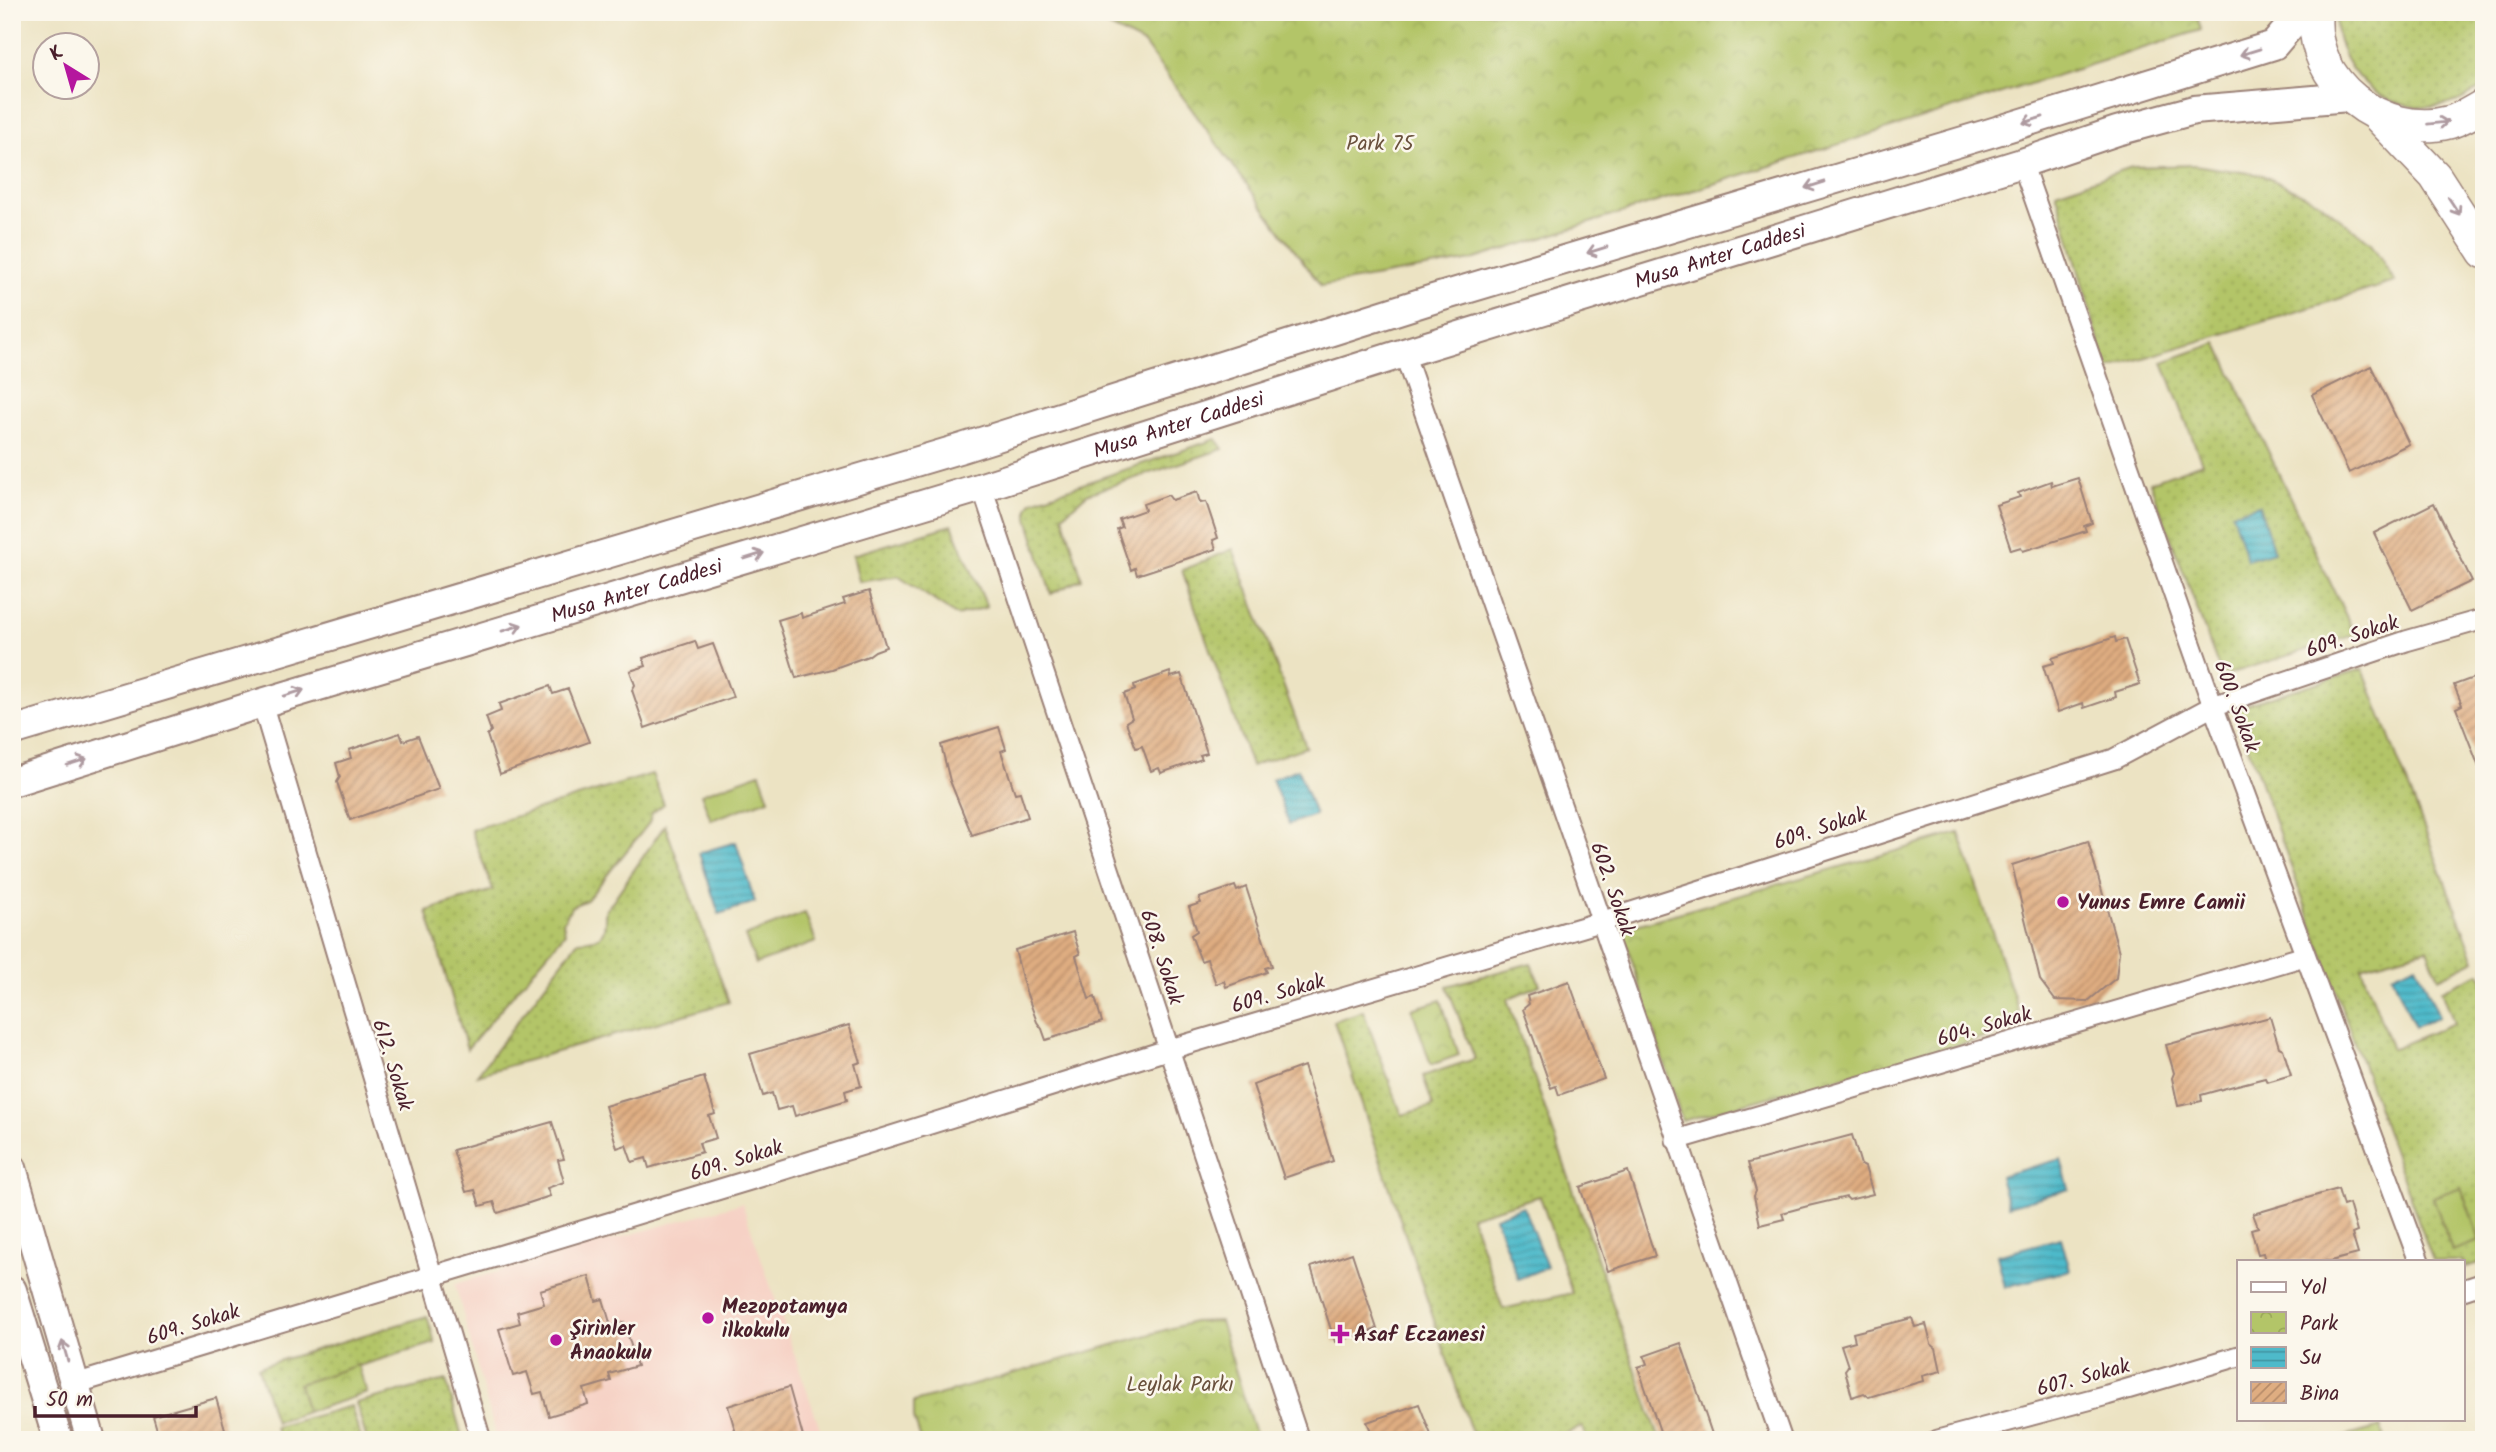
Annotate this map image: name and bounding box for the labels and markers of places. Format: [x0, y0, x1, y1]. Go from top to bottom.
place label: Yunus Emre Camii [2077, 887, 2246, 920]
marker: Yunus Emre Camii [2055, 894, 2071, 910]
place label: Mezopotamya ilkokulu [722, 1291, 848, 1348]
marker: Mezopotamya ilkokulu [700, 1310, 716, 1326]
place label: Şirinler Anaokulu [570, 1313, 652, 1370]
place label: Asaf Eczanesi [1354, 1319, 1485, 1352]
marker: Asaf Eczanesi [1332, 1326, 1348, 1342]
marker: Şirinler Anaokulu [548, 1332, 564, 1348]

